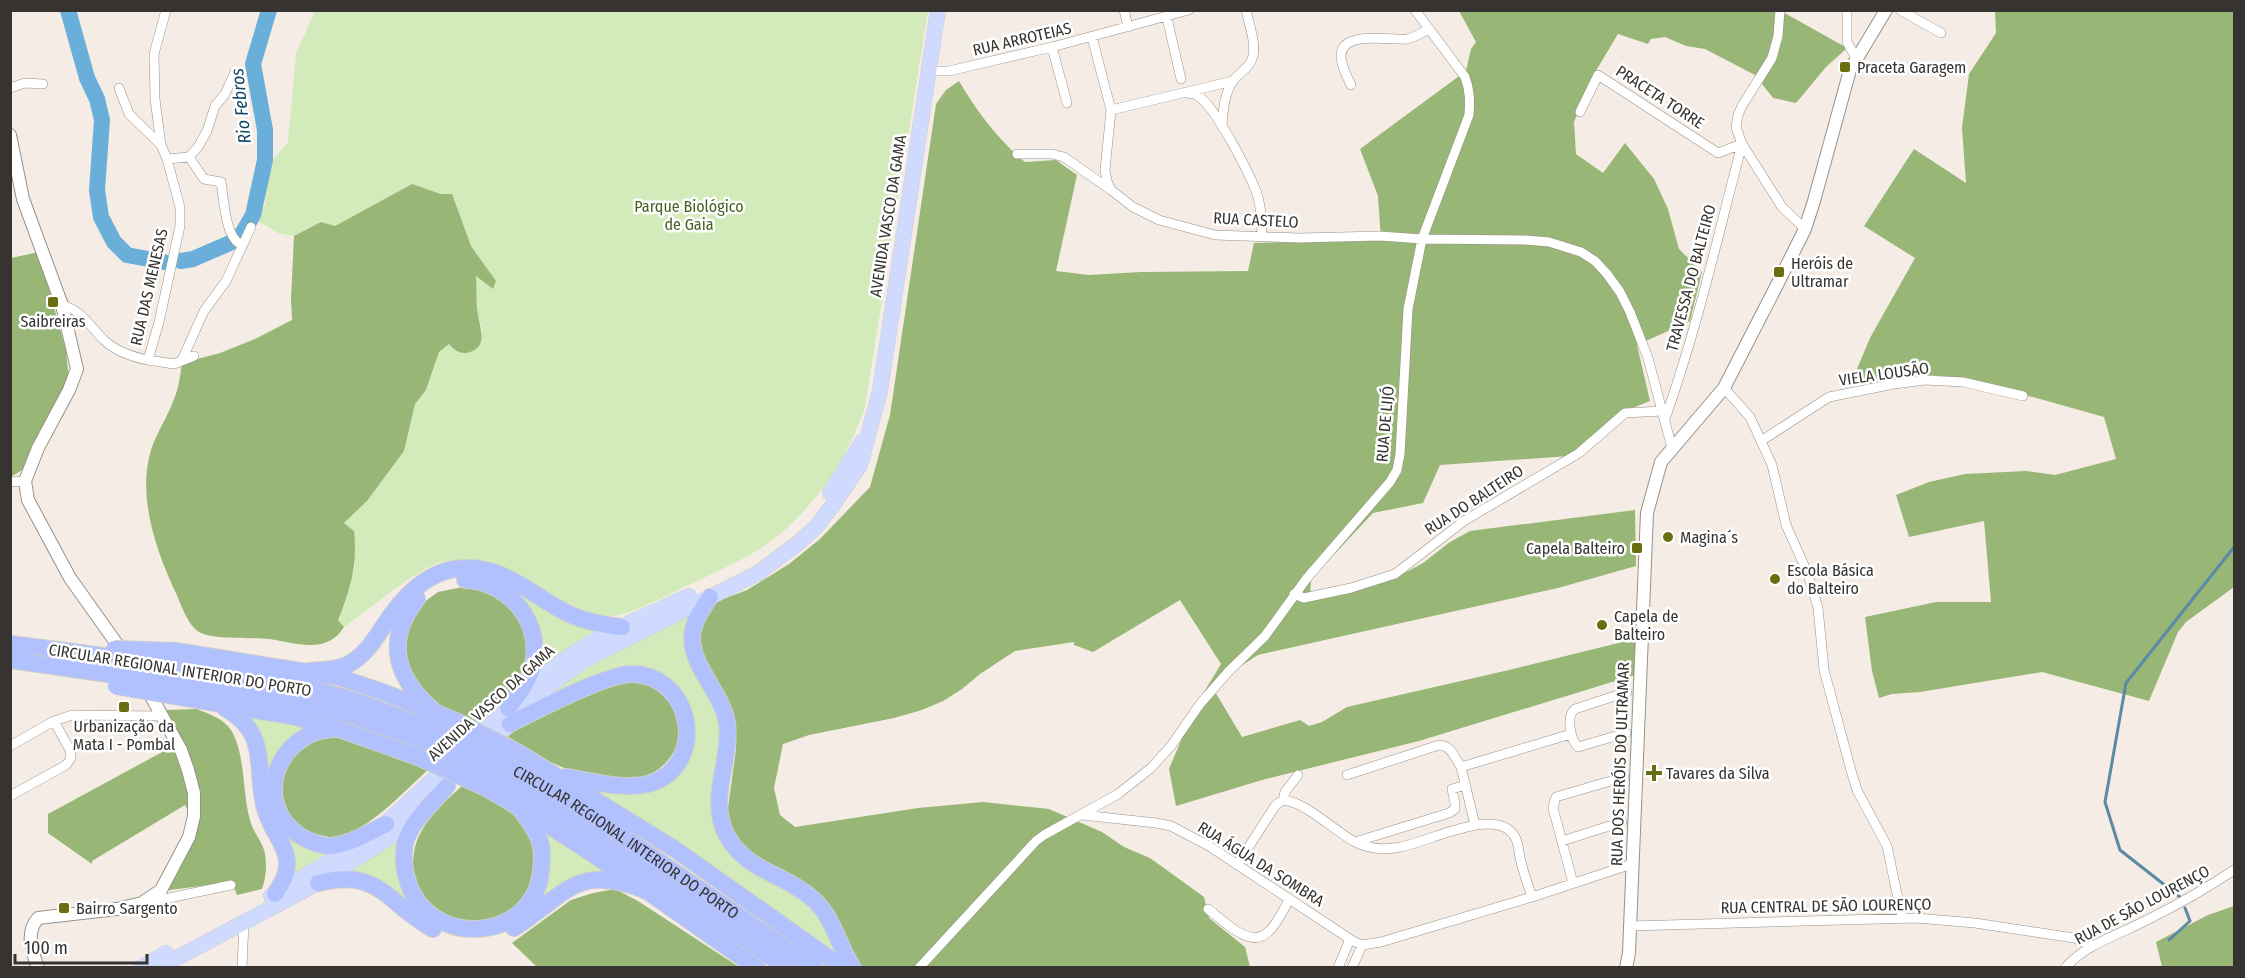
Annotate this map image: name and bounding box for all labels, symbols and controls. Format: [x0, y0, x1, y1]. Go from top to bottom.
street label: RUA ARROTEIAS [971, 18, 1073, 60]
place label: Praceta Garagem [1857, 58, 1966, 77]
marker: Praceta Garagem [1838, 60, 1852, 74]
street label: PRACETA TORRE [1612, 61, 1708, 133]
water label: Rio Febros [226, 67, 256, 145]
street label: AVENIDA VASCO DA GAMA [866, 133, 910, 298]
park label: Parque Biológico de Gaia [634, 197, 744, 234]
street label: TRAVESSA DO BALTEIRO [1662, 202, 1720, 354]
street label: RUA CASTELO [1213, 208, 1299, 232]
street label: RUA DAS MENESAS [126, 227, 172, 347]
place label: Heróis de Ultramar [1791, 254, 1853, 291]
marker: Heróis de Ultramar [1772, 265, 1786, 279]
marker: Saibreiras [46, 295, 60, 309]
place label: Saibreiras [20, 312, 86, 331]
street label: VIELA LOUSÃO [1838, 358, 1930, 390]
street label: RUA DE LIJÓ [1372, 385, 1398, 463]
street label: RUA DO BALTEIRO [1421, 461, 1527, 539]
place label: Magina´s [1680, 528, 1738, 547]
marker: Magina´s [1661, 530, 1675, 544]
place label: Capela Balteiro [1526, 539, 1625, 558]
marker: Capela Balteiro [1630, 541, 1644, 555]
place label: Escola Básica do Balteiro [1787, 561, 1874, 598]
marker: Escola Básica do Balteiro [1768, 572, 1782, 586]
place label: Capela de Balteiro [1614, 607, 1679, 644]
marker: Capela de Balteiro [1595, 618, 1609, 632]
street label: CIRCULAR REGIONAL INTERIOR DO PORTO [47, 640, 313, 700]
street label: AVENIDA VASCO DA GAMA [424, 641, 559, 765]
street label: RUA DOS HERÓIS DO ULTRAMAR [1607, 661, 1633, 866]
marker: Urbanização da Mata I - Pombal [117, 700, 131, 714]
place label: Urbanização da Mata I - Pombal [73, 717, 175, 754]
street label: CIRCULAR REGIONAL INTERIOR DO PORTO [510, 761, 743, 923]
place label: Tavares da Silva [1666, 764, 1770, 783]
marker: Tavares da Silva [1647, 766, 1661, 780]
street label: RUA ÁGUA DA SOMBRA [1194, 817, 1328, 911]
street label: RUA DE SÃO LOURENÇO [2071, 861, 2213, 950]
street label: RUA CENTRAL DE SÃO LOURENÇO [1720, 895, 1932, 918]
place label: Bairro Sargento [76, 899, 178, 918]
marker: Bairro Sargento [57, 901, 71, 915]
scale bar [15, 927, 147, 965]
text: 100 m [24, 937, 68, 959]

